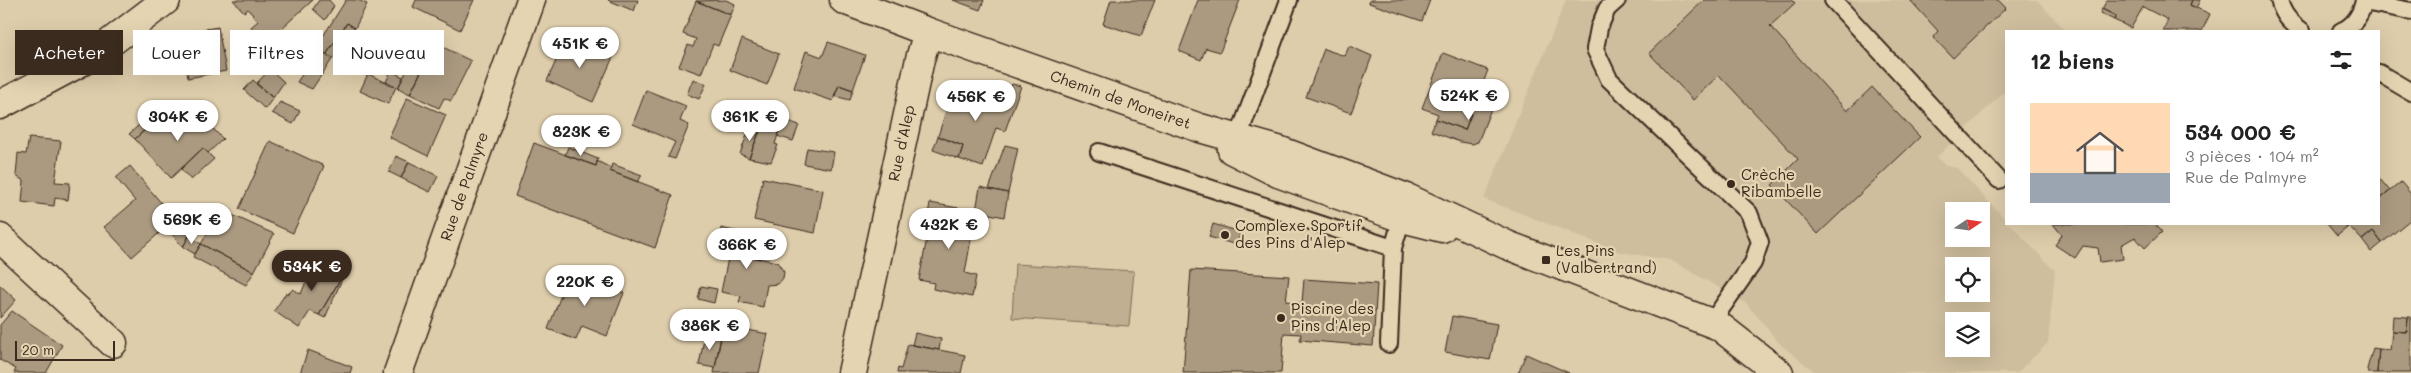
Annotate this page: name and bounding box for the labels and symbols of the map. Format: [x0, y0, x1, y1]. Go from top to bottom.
pin: 451K € [539, 27, 621, 69]
street label: Chemin de Moneiret [1048, 65, 1194, 133]
pin: 524K € [1428, 78, 1510, 121]
pin: 456K € [935, 80, 1017, 122]
pin: 304K € [137, 100, 219, 142]
pin: 361K € [709, 100, 791, 142]
street label: Rue d'Alep [883, 103, 919, 183]
pin: 823K € [540, 114, 622, 157]
street label: Rue de Palmyre [435, 129, 492, 243]
place label: Crèche Ribambelle [1741, 164, 1822, 201]
marker: Crèche Ribambelle [1725, 178, 1737, 190]
pin: 569K € [151, 202, 233, 245]
north arrow [1945, 202, 1990, 248]
pin: 432K € [908, 208, 990, 250]
place label: Complexe Sportif des Pins d'Alep [1235, 215, 1363, 252]
pin: 366K € [706, 228, 788, 270]
marker: Complexe Sportif des Pins d'Alep [1219, 229, 1231, 241]
place label: Les Pins (Valbertrand) [1556, 240, 1657, 277]
pin: 534K € [271, 250, 353, 292]
marker: Les Pins (Valbertrand) [1540, 254, 1552, 266]
pin: 220K € [544, 264, 626, 307]
place label: Piscine des Pins d'Alep [1291, 298, 1374, 335]
pin: 386K € [669, 308, 751, 351]
marker: Piscine des Pins d'Alep [1275, 312, 1287, 324]
scale bar [15, 338, 115, 361]

